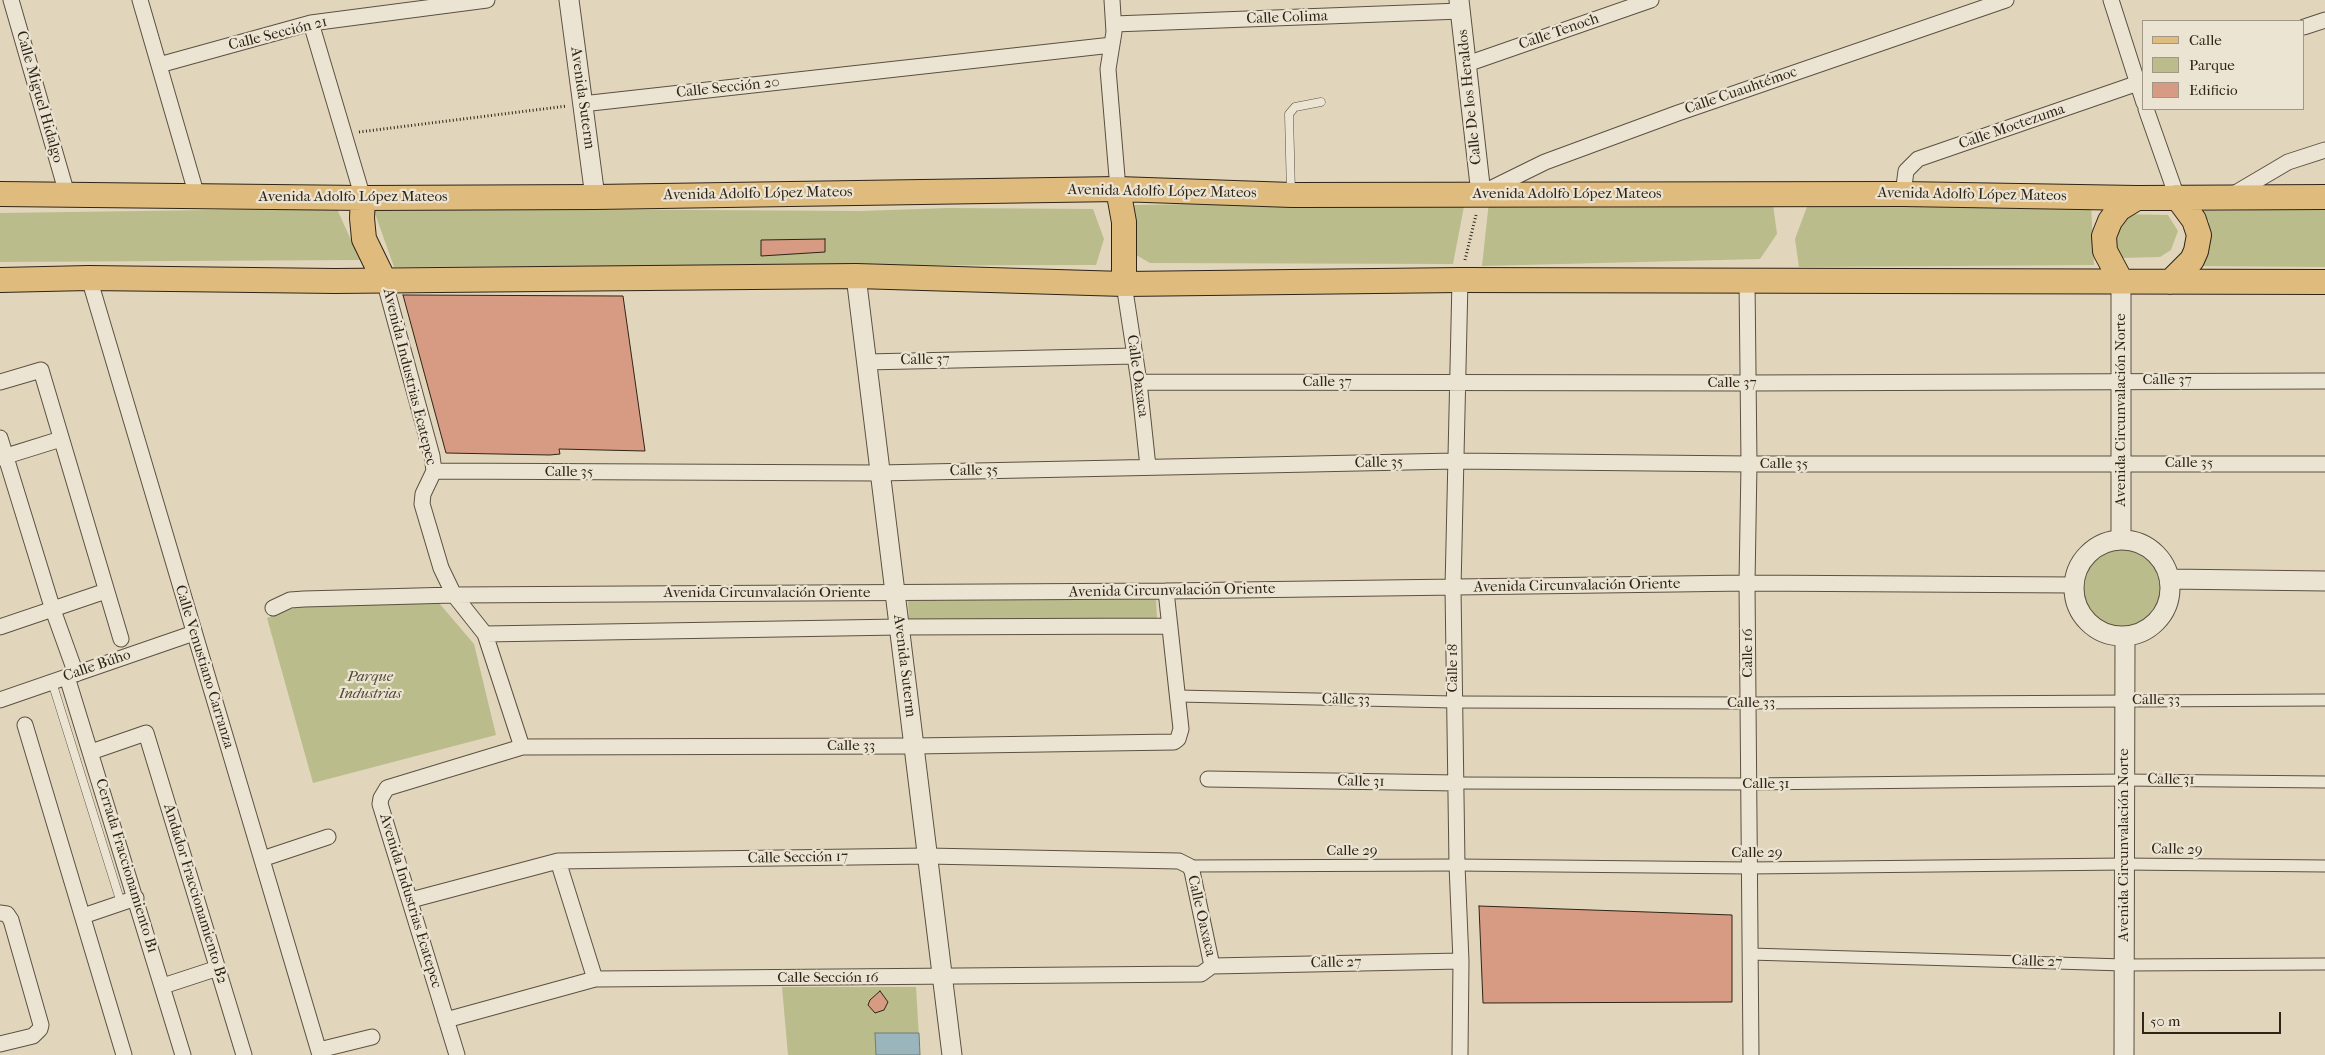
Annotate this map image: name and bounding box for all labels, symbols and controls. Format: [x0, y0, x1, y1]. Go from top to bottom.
street label: Calle Colima [1246, 8, 1328, 28]
street label: Calle Tenoch [1517, 10, 1601, 54]
street label: Calle Sección 21 [227, 13, 329, 55]
legend [2142, 20, 2305, 110]
street label: Calle De los Heraldos [1454, 28, 1486, 166]
street label: Calle Miguel Hidalgo [12, 29, 66, 165]
text: Calle [2189, 31, 2222, 49]
street label: Avenida Suterm [566, 46, 598, 150]
text: Parque [2189, 56, 2235, 74]
street label: Calle Cuauhtémoc [1683, 63, 1799, 119]
street label: Calle Sección 20 [675, 74, 781, 102]
text: Edificio [2189, 81, 2238, 99]
street label: Calle Moctezuma [1957, 100, 2067, 154]
street label: Avenida Adolfo López Mateos [1067, 181, 1257, 203]
street label: Avenida Adolfo López Mateos [663, 183, 853, 205]
street label: Avenida Adolfo López Mateos [1877, 184, 2067, 206]
street label: Avenida Adolfo López Mateos [1472, 185, 1662, 203]
street label: Avenida Adolfo López Mateos [258, 188, 448, 206]
street label: Avenida Industrias Ecatepec [378, 287, 440, 467]
street label: Avenida Circunvalación Norte [2112, 313, 2130, 507]
street label: Calle Oaxaca [1122, 334, 1152, 418]
street label: Calle 37 [900, 351, 950, 369]
street label: Calle 37 [2142, 371, 2192, 389]
street label: Calle 37 [1302, 373, 1352, 391]
street label: Calle 37 [1707, 374, 1757, 392]
street label: Calle 35 [1355, 454, 1403, 472]
street label: Calle 35 [2165, 454, 2213, 472]
street label: Calle 35 [1760, 455, 1808, 473]
street label: Calle 35 [950, 462, 998, 480]
street label: Calle 35 [545, 463, 593, 481]
street label: Avenida Circunvalación Oriente [1473, 575, 1681, 597]
street label: Avenida Circunvalación Oriente [1068, 580, 1276, 602]
street label: Calle Venustiano Carranza [171, 583, 237, 751]
street label: Avenida Circunvalación Oriente [664, 584, 870, 602]
street label: Avenida Suterm [889, 614, 919, 718]
street label: Calle 16 [1739, 628, 1757, 678]
street label: Calle 18 [1444, 644, 1462, 692]
street label: Calle Búho [61, 646, 133, 686]
park label: Parque Industrias [339, 668, 401, 703]
street label: Calle 33 [1322, 691, 1370, 709]
street label: Calle 33 [2132, 691, 2180, 709]
street label: Calle 33 [1727, 694, 1775, 712]
street label: Calle 33 [827, 737, 875, 755]
street label: Avenida Circunvalación Norte [2115, 748, 2133, 942]
street label: Calle 31 [2147, 771, 2195, 789]
street label: Calle 31 [1337, 773, 1385, 791]
street label: Calle 31 [1742, 775, 1790, 793]
street label: Cerrada Fraccionamiento B1 [91, 776, 161, 956]
street label: Andador Fraccionamiento B2 [159, 802, 231, 986]
street label: Avenida Industrias Ecatepec [375, 812, 445, 990]
street label: Calle 29 [2151, 841, 2203, 859]
street label: Calle 29 [1326, 842, 1378, 860]
street label: Calle 29 [1731, 844, 1783, 862]
street label: Calle Sección 17 [748, 848, 848, 868]
street label: Calle Oaxaca [1183, 874, 1219, 958]
street label: Calle 27 [2011, 952, 2063, 972]
street label: Calle 27 [1310, 954, 1362, 972]
street label: Calle Sección 16 [777, 969, 879, 987]
scale bar [2145, 1002, 2284, 1034]
text: 50 m [2150, 1012, 2180, 1030]

